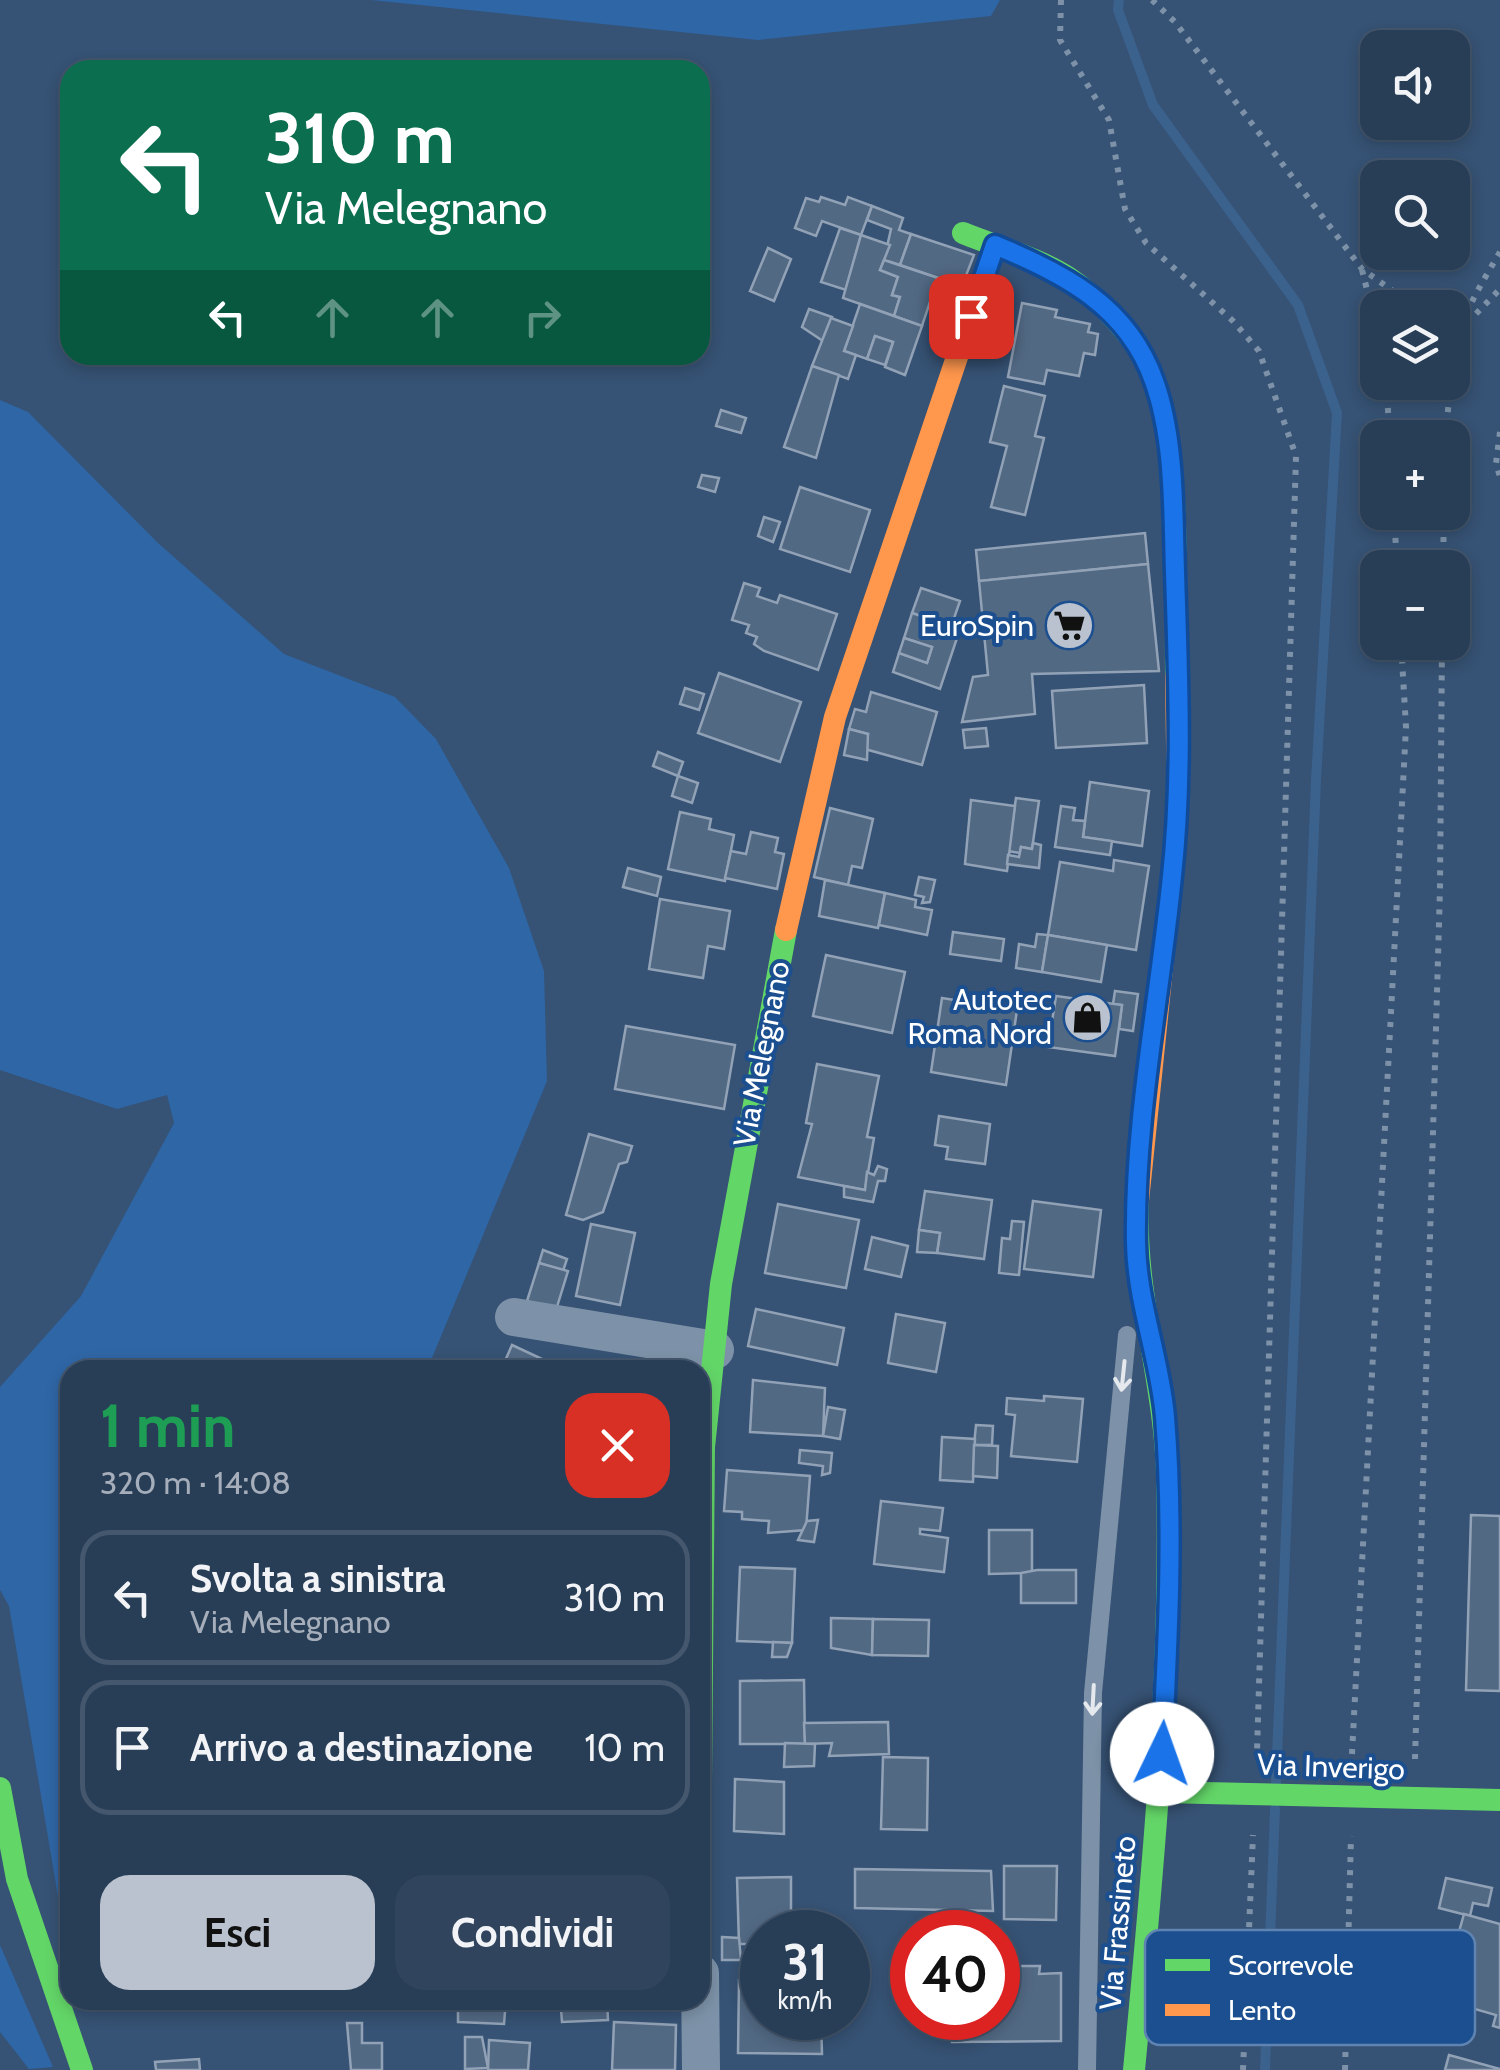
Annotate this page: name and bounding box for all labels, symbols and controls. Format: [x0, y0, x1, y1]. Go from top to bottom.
map controls [1360, 30, 1470, 660]
button: sound [1360, 30, 1470, 140]
text: 310 m [265, 95, 455, 181]
icon: left [100, 100, 230, 230]
button: search [1360, 160, 1470, 270]
text: Via Melegnano [265, 181, 547, 235]
pin [929, 274, 1014, 359]
icon: arrive [944, 289, 999, 344]
icon: left [200, 290, 255, 345]
icon: ahead [305, 290, 360, 345]
icon: ahead [410, 290, 465, 345]
icon: right [515, 290, 570, 345]
button: layers [1360, 290, 1470, 400]
button: + [1360, 420, 1470, 530]
button: − [1360, 550, 1470, 660]
supermarket icon: EuroSpin [1043, 600, 1095, 652]
place label: EuroSpin [920, 607, 1034, 644]
street label: Via Melegnano [725, 958, 798, 1150]
place label: Autotec Roma Nord [908, 981, 1052, 1052]
shop icon: Autotec Roma Nord [1061, 991, 1113, 1043]
one-way arrow [1113, 1360, 1132, 1392]
text: 1 min [100, 1389, 235, 1462]
button: close [565, 1393, 670, 1498]
text: 320 m · 14:08 [100, 1463, 291, 1502]
text: Svolta a sinistra [190, 1555, 445, 1602]
icon: left [105, 1570, 160, 1625]
text: 310 m [564, 1574, 665, 1621]
text: Via Melegnano [190, 1602, 391, 1641]
one-way arrow [1083, 1683, 1102, 1715]
position arrow [1110, 1702, 1214, 1806]
icon: arrive [105, 1720, 160, 1775]
text: Arrivo a destinazione [190, 1724, 533, 1771]
text: 10 m [584, 1724, 665, 1771]
street label: Via Inverigo [1256, 1745, 1406, 1788]
street label: Via Frassineto [1091, 1834, 1144, 2012]
button: Esci [100, 1875, 375, 1990]
button: Condividi [395, 1875, 670, 1990]
speed limit sign: 40 [890, 1910, 1020, 2040]
legend [1145, 1930, 1475, 2045]
text: 31 [782, 1932, 828, 1993]
text: Scorrevole [1228, 1948, 1354, 1982]
text: km/h [778, 1985, 832, 2015]
text: Lento [1228, 1993, 1296, 2027]

